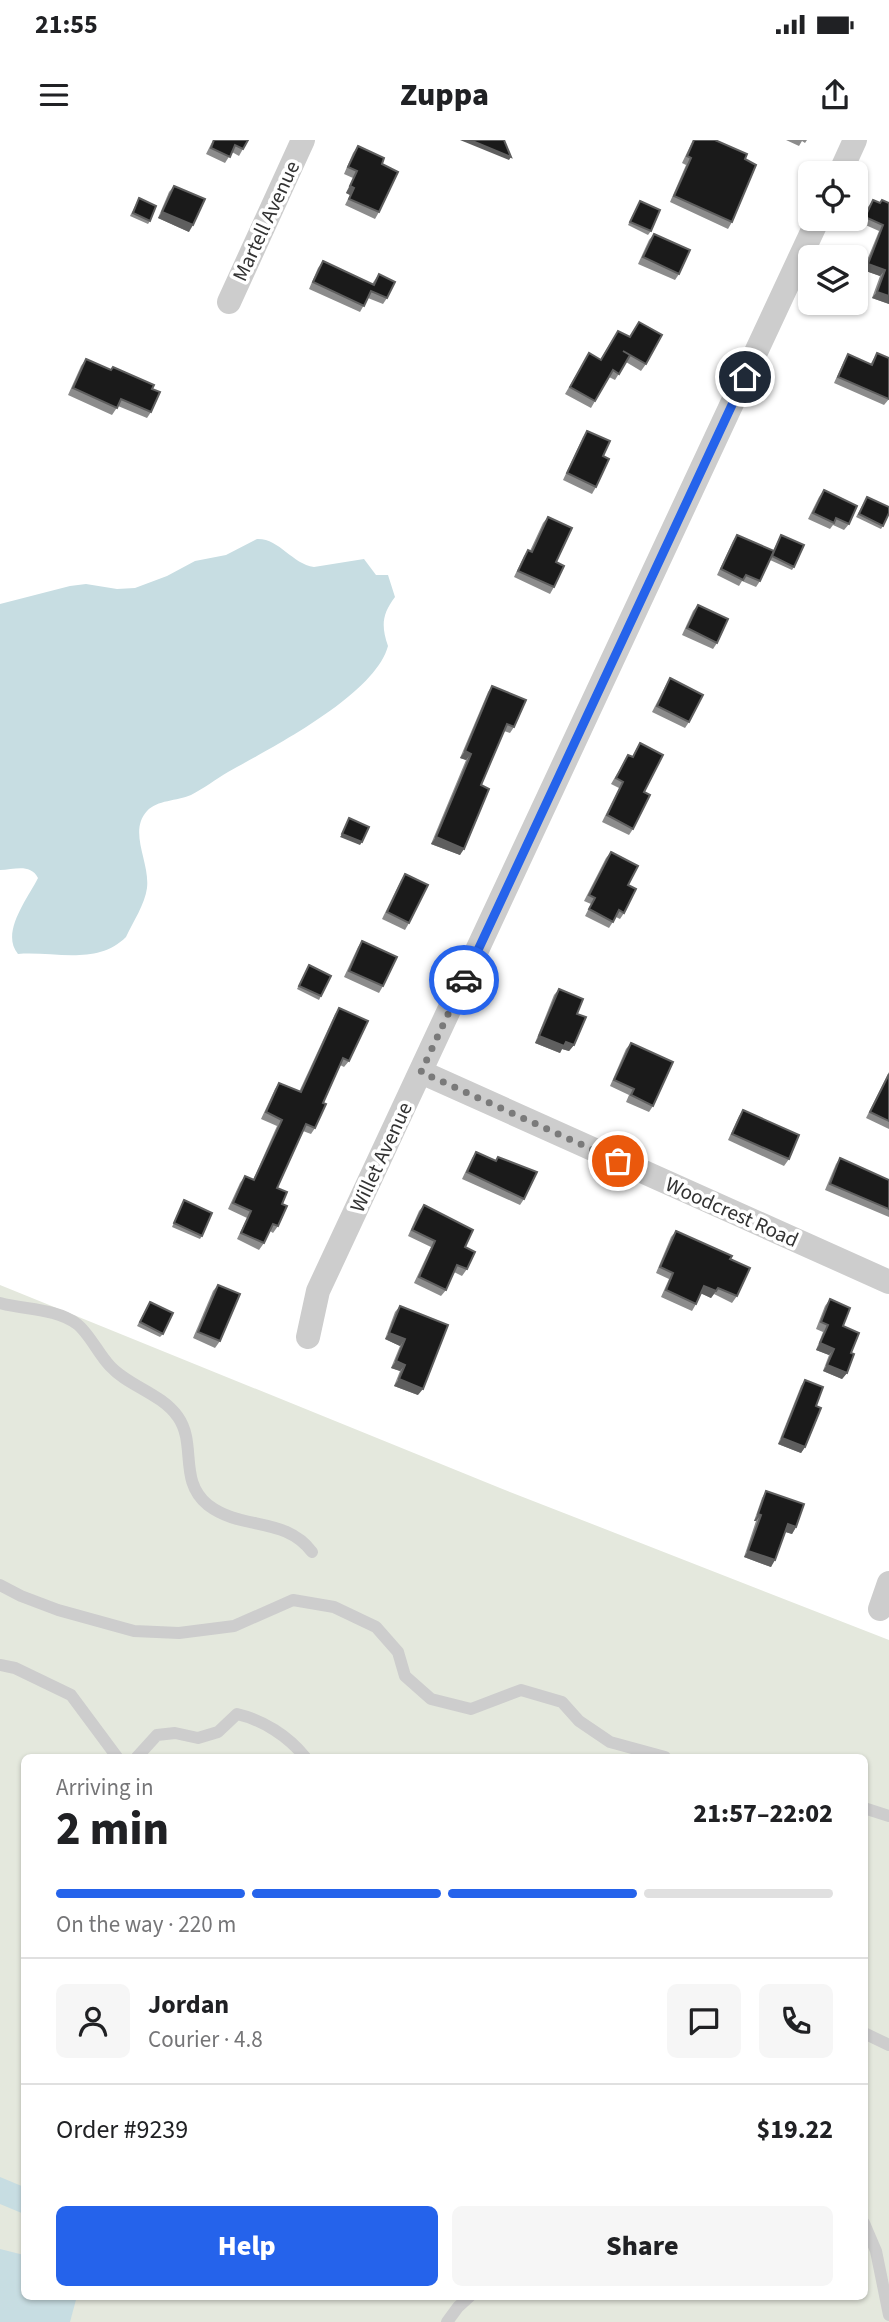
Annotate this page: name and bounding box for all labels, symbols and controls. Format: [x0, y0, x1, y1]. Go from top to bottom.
text: 21:55 [35, 6, 98, 43]
text: Zuppa [400, 72, 489, 118]
icon: menu [35, 76, 73, 114]
icon: share [816, 76, 854, 114]
street label: Martell Avenue [225, 156, 307, 286]
map controls [798, 161, 868, 315]
button: locate [798, 161, 868, 231]
button: layers [798, 245, 868, 315]
pin [715, 347, 775, 407]
icon: home [726, 358, 764, 396]
courier [429, 945, 499, 1015]
icon: car [445, 961, 483, 999]
street label: Willet Avenue [342, 1097, 420, 1217]
pin [588, 1131, 648, 1191]
icon: bag [599, 1142, 637, 1180]
street label: Woodcrest Road [661, 1169, 803, 1255]
text: Arriving in [56, 1771, 154, 1804]
text: 21:57–22:02 [693, 1795, 833, 1832]
text: 2 min [56, 1797, 169, 1862]
text: On the way · 220 m [56, 1908, 236, 1941]
button: person [56, 1984, 130, 2058]
button: chat [667, 1984, 741, 2058]
button: phone [759, 1984, 833, 2058]
text: Jordan [148, 1986, 229, 2023]
text: Courier · 4.8 [148, 2023, 263, 2056]
text: Order #9239 [56, 2111, 188, 2148]
text: $19.22 [757, 2111, 833, 2148]
button: Help [56, 2206, 438, 2286]
button: Share [452, 2206, 833, 2286]

